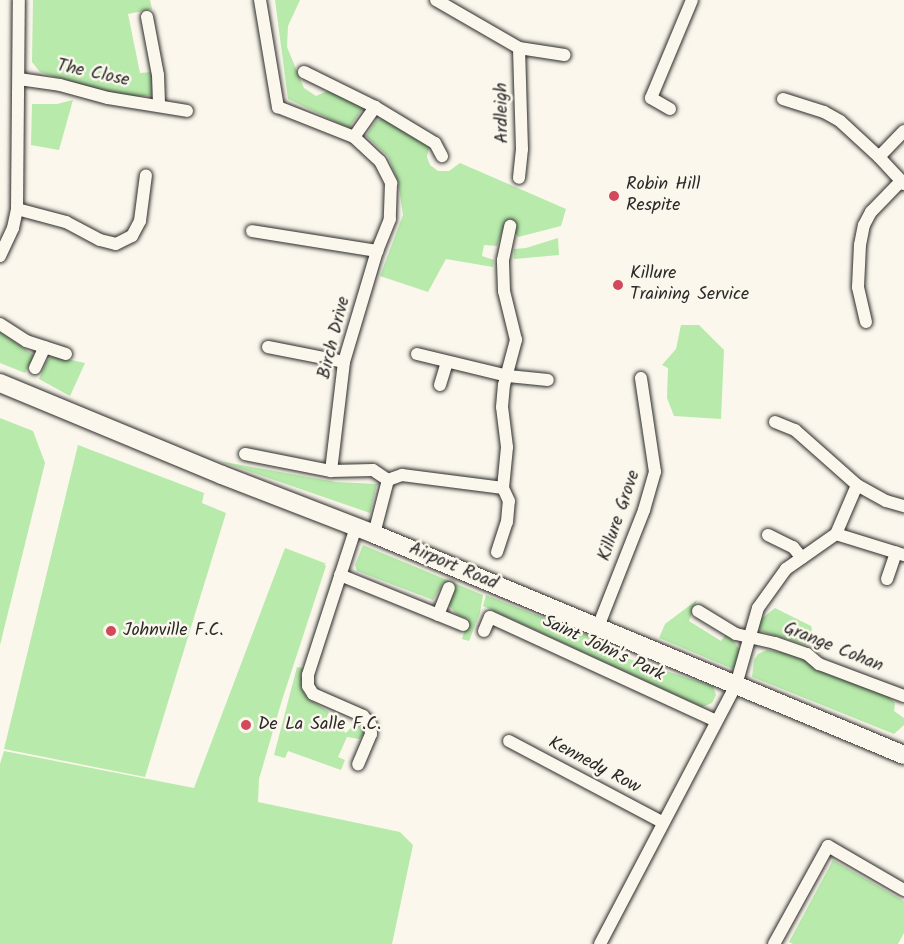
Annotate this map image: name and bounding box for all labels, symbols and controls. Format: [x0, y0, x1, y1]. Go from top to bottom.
street label: The Close [55, 56, 131, 92]
street label: Ardleigh [492, 82, 514, 144]
place label: Robin Hill Respite [626, 175, 700, 218]
marker: Robin Hill Respite [607, 189, 621, 203]
place label: Killure Training Service [630, 264, 749, 306]
marker: Killure Training Service [611, 278, 625, 292]
street label: Birch Drive [314, 295, 356, 381]
street label: Killure Grove [594, 468, 646, 564]
street label: Airport Road [405, 539, 501, 595]
street label: Saint John's Park [539, 611, 667, 687]
street label: Grange Cohan [780, 618, 886, 678]
place label: Johnville F.C. [123, 620, 224, 642]
marker: Johnville F.C. [104, 624, 118, 638]
place label: De La Salle F.C. [258, 714, 381, 736]
marker: De La Salle F.C. [239, 718, 253, 732]
street label: Kennedy Row [544, 733, 644, 799]

